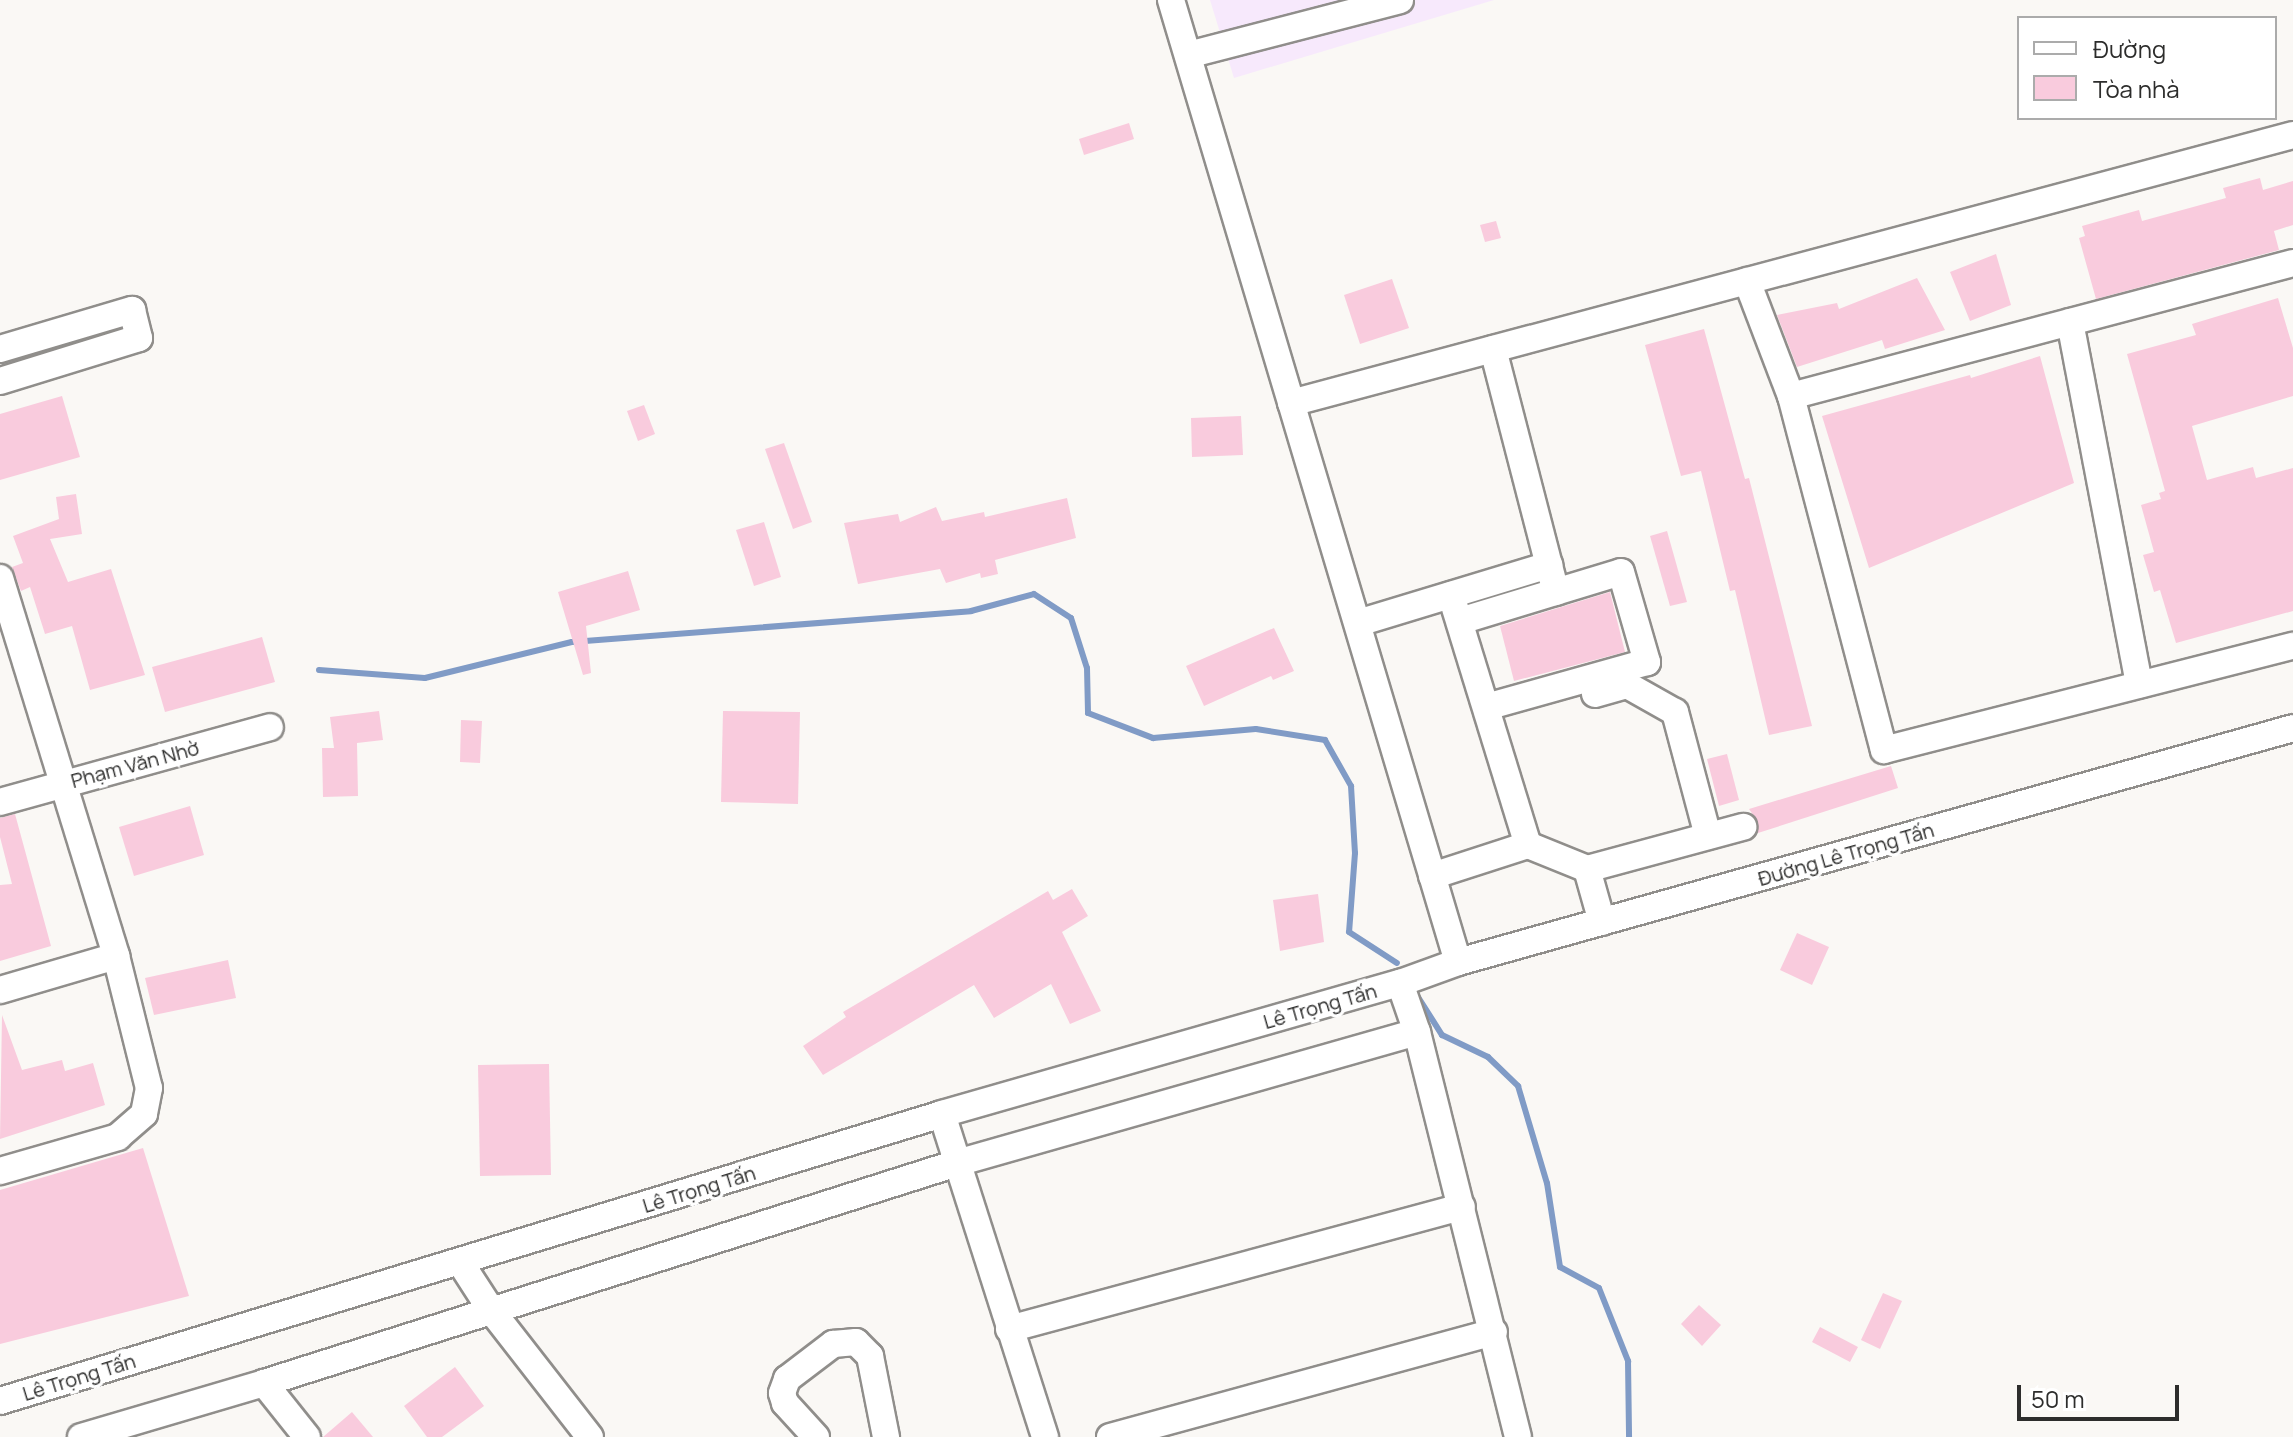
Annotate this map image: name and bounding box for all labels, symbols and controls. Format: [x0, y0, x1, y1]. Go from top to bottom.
legend [2017, 16, 2277, 120]
text: Đường [2093, 32, 2166, 65]
text: Tòa nhà [2093, 72, 2180, 105]
street label: Phạm Văn Nhờ [68, 735, 202, 793]
street label: Đường Lê Trọng Tấn [1755, 817, 1937, 891]
street label: Lê Trọng Tấn [1261, 978, 1379, 1034]
street label: Lê Trọng Tấn [640, 1160, 758, 1218]
street label: Lê Trọng Tấn [20, 1348, 138, 1406]
scale bar [2021, 1369, 2183, 1419]
text: 50 m [2031, 1382, 2085, 1415]

